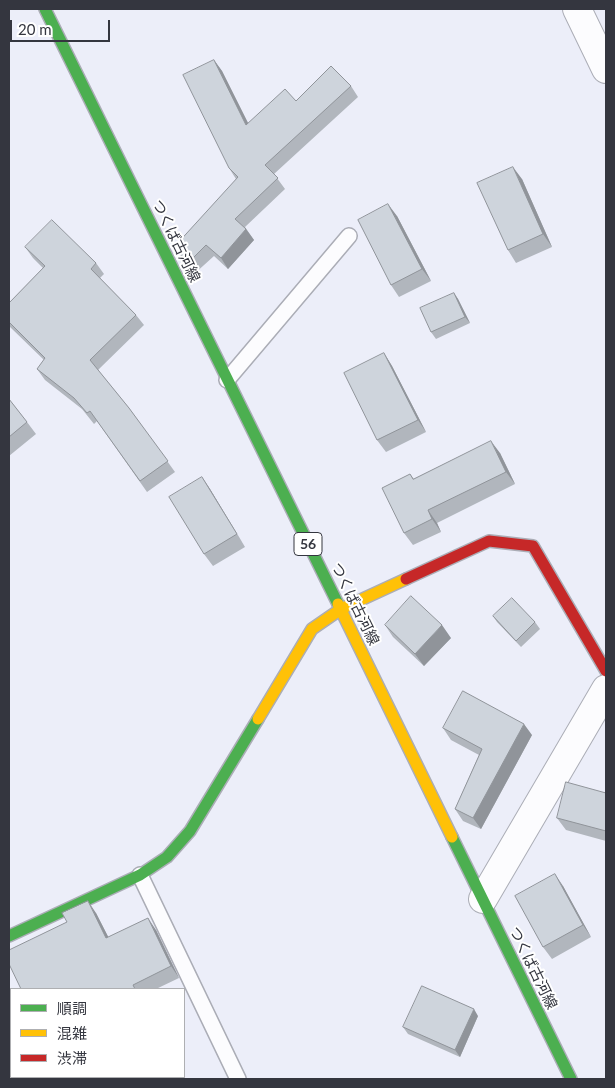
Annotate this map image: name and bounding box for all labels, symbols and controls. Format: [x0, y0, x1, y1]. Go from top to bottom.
scale bar [12, 10, 112, 42]
text: 20 m [18, 20, 52, 38]
street label: つくば古河線 [148, 197, 204, 285]
road number: 56 [294, 532, 322, 556]
street label: つくば古河線 [327, 560, 383, 648]
street label: つくば古河線 [505, 924, 561, 1012]
legend [10, 988, 185, 1078]
text: 順調 [57, 999, 87, 1017]
text: 混雑 [57, 1024, 87, 1042]
text: 渋滞 [57, 1049, 87, 1067]

